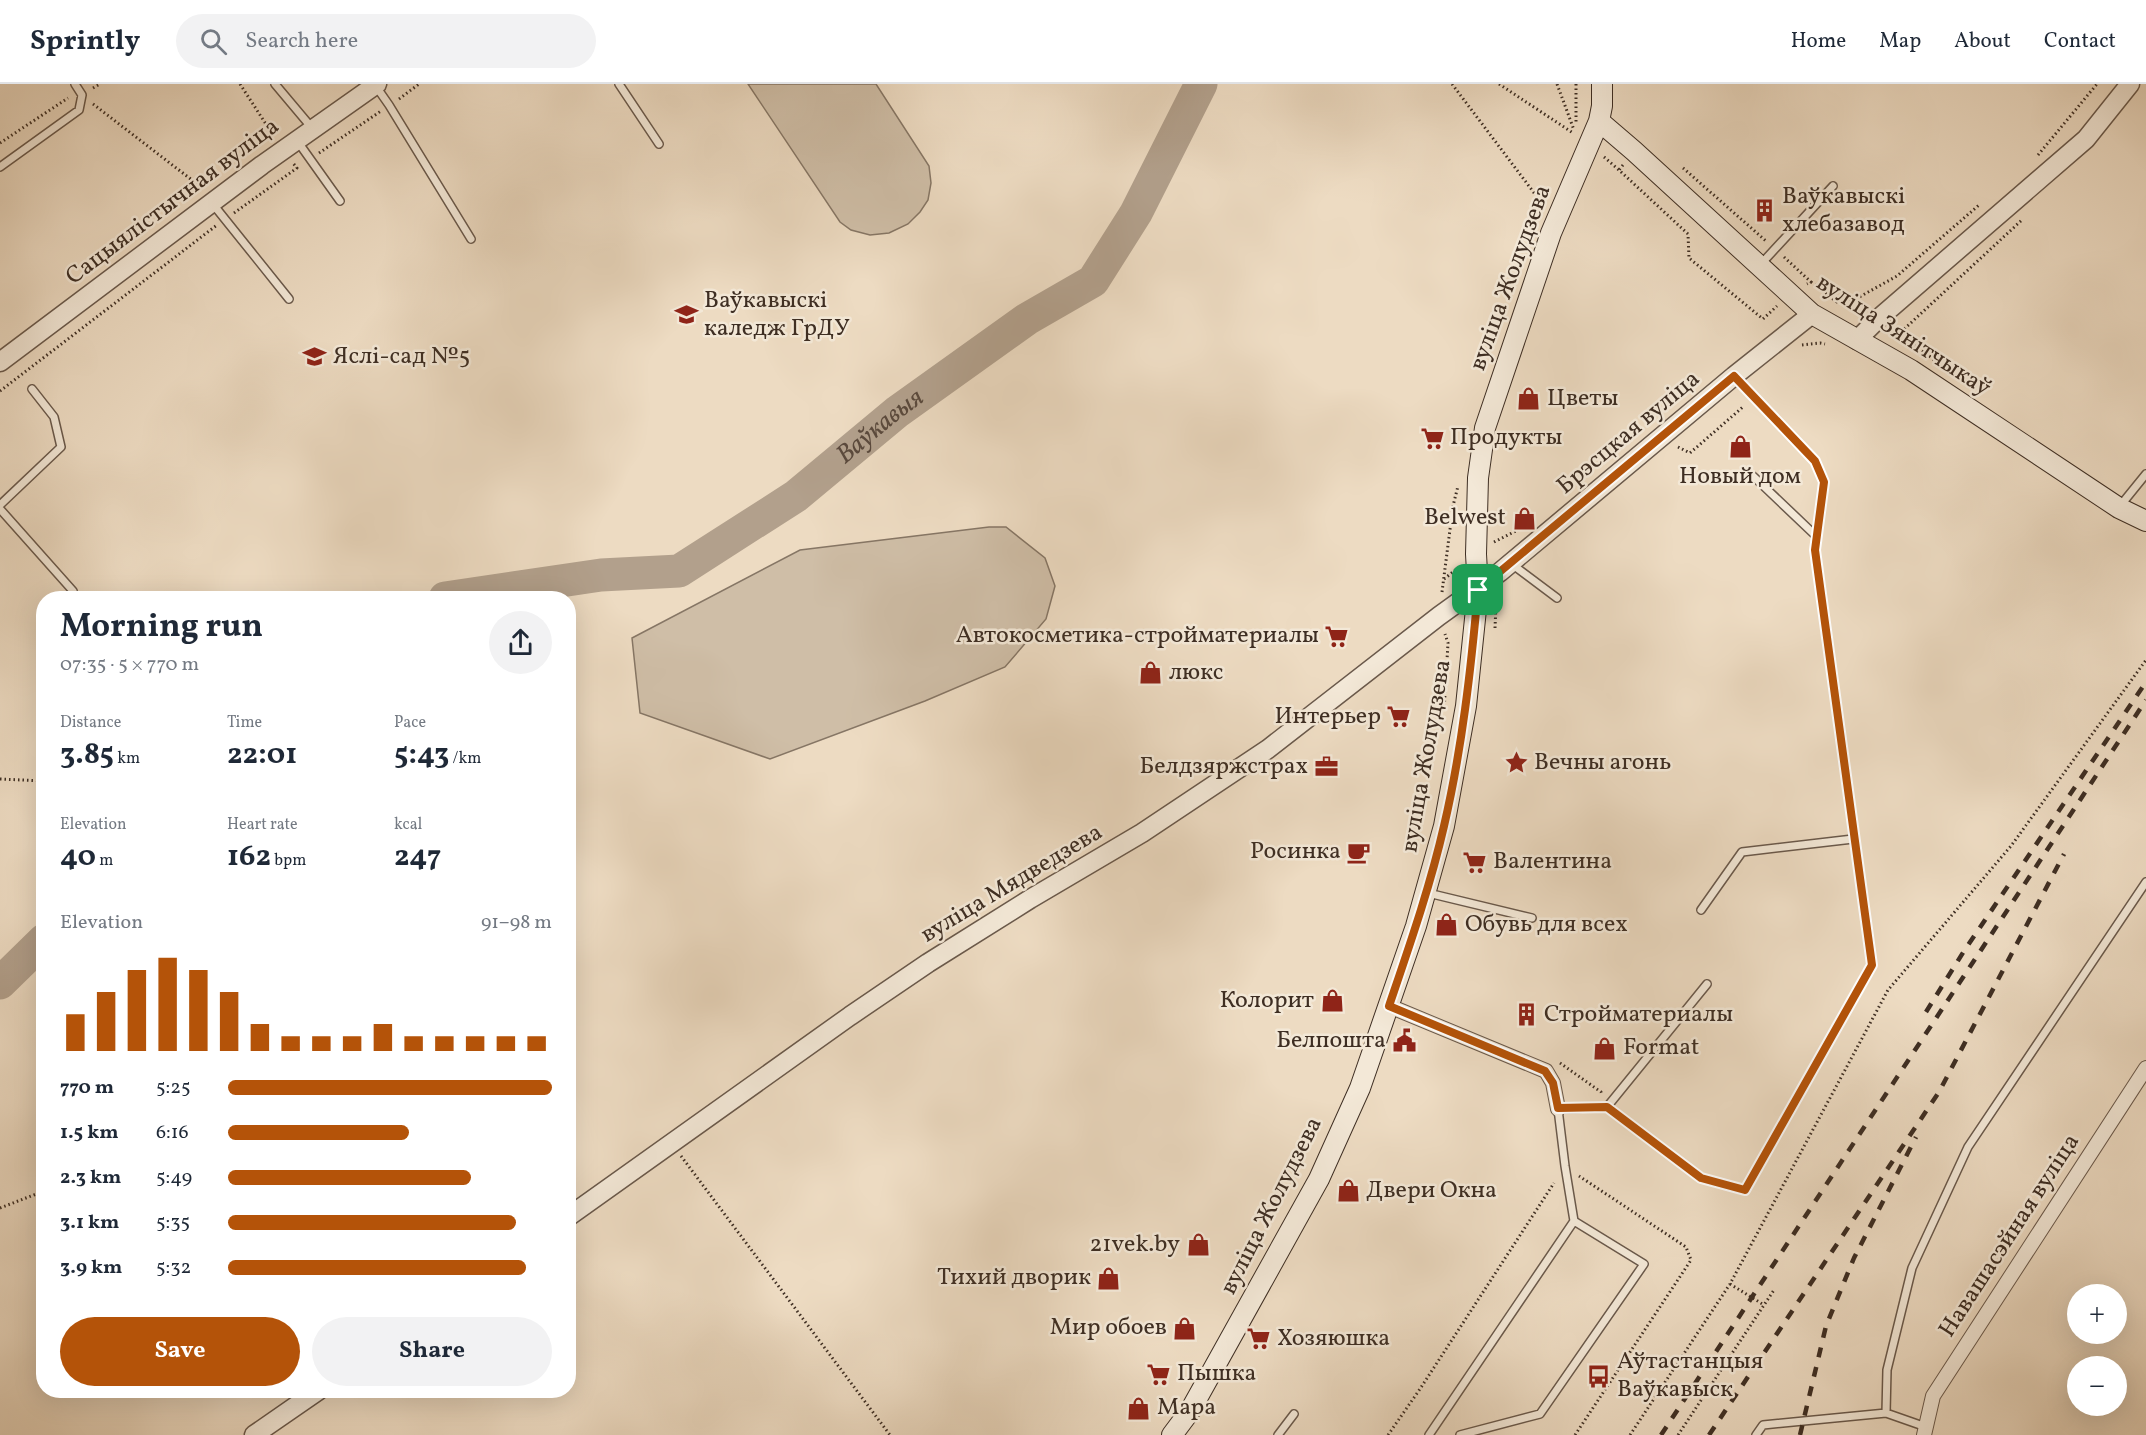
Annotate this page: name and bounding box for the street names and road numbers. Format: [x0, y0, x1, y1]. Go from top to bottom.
street label: Сацыялістычная вуліца [59, 110, 287, 294]
street label: вуліца Жолудзева [1462, 180, 1560, 376]
street label: вуліца Зянітчыкаў [1809, 267, 1997, 405]
street label: Брэсцкая вуліца [1550, 363, 1708, 503]
street label: вуліца Жолудзева [1393, 657, 1461, 855]
street label: вуліца Мядведзева [915, 816, 1109, 952]
street label: вуліца Жолудзева [1213, 1111, 1331, 1301]
street label: Навашасэйная вуліца [1931, 1127, 2089, 1345]

